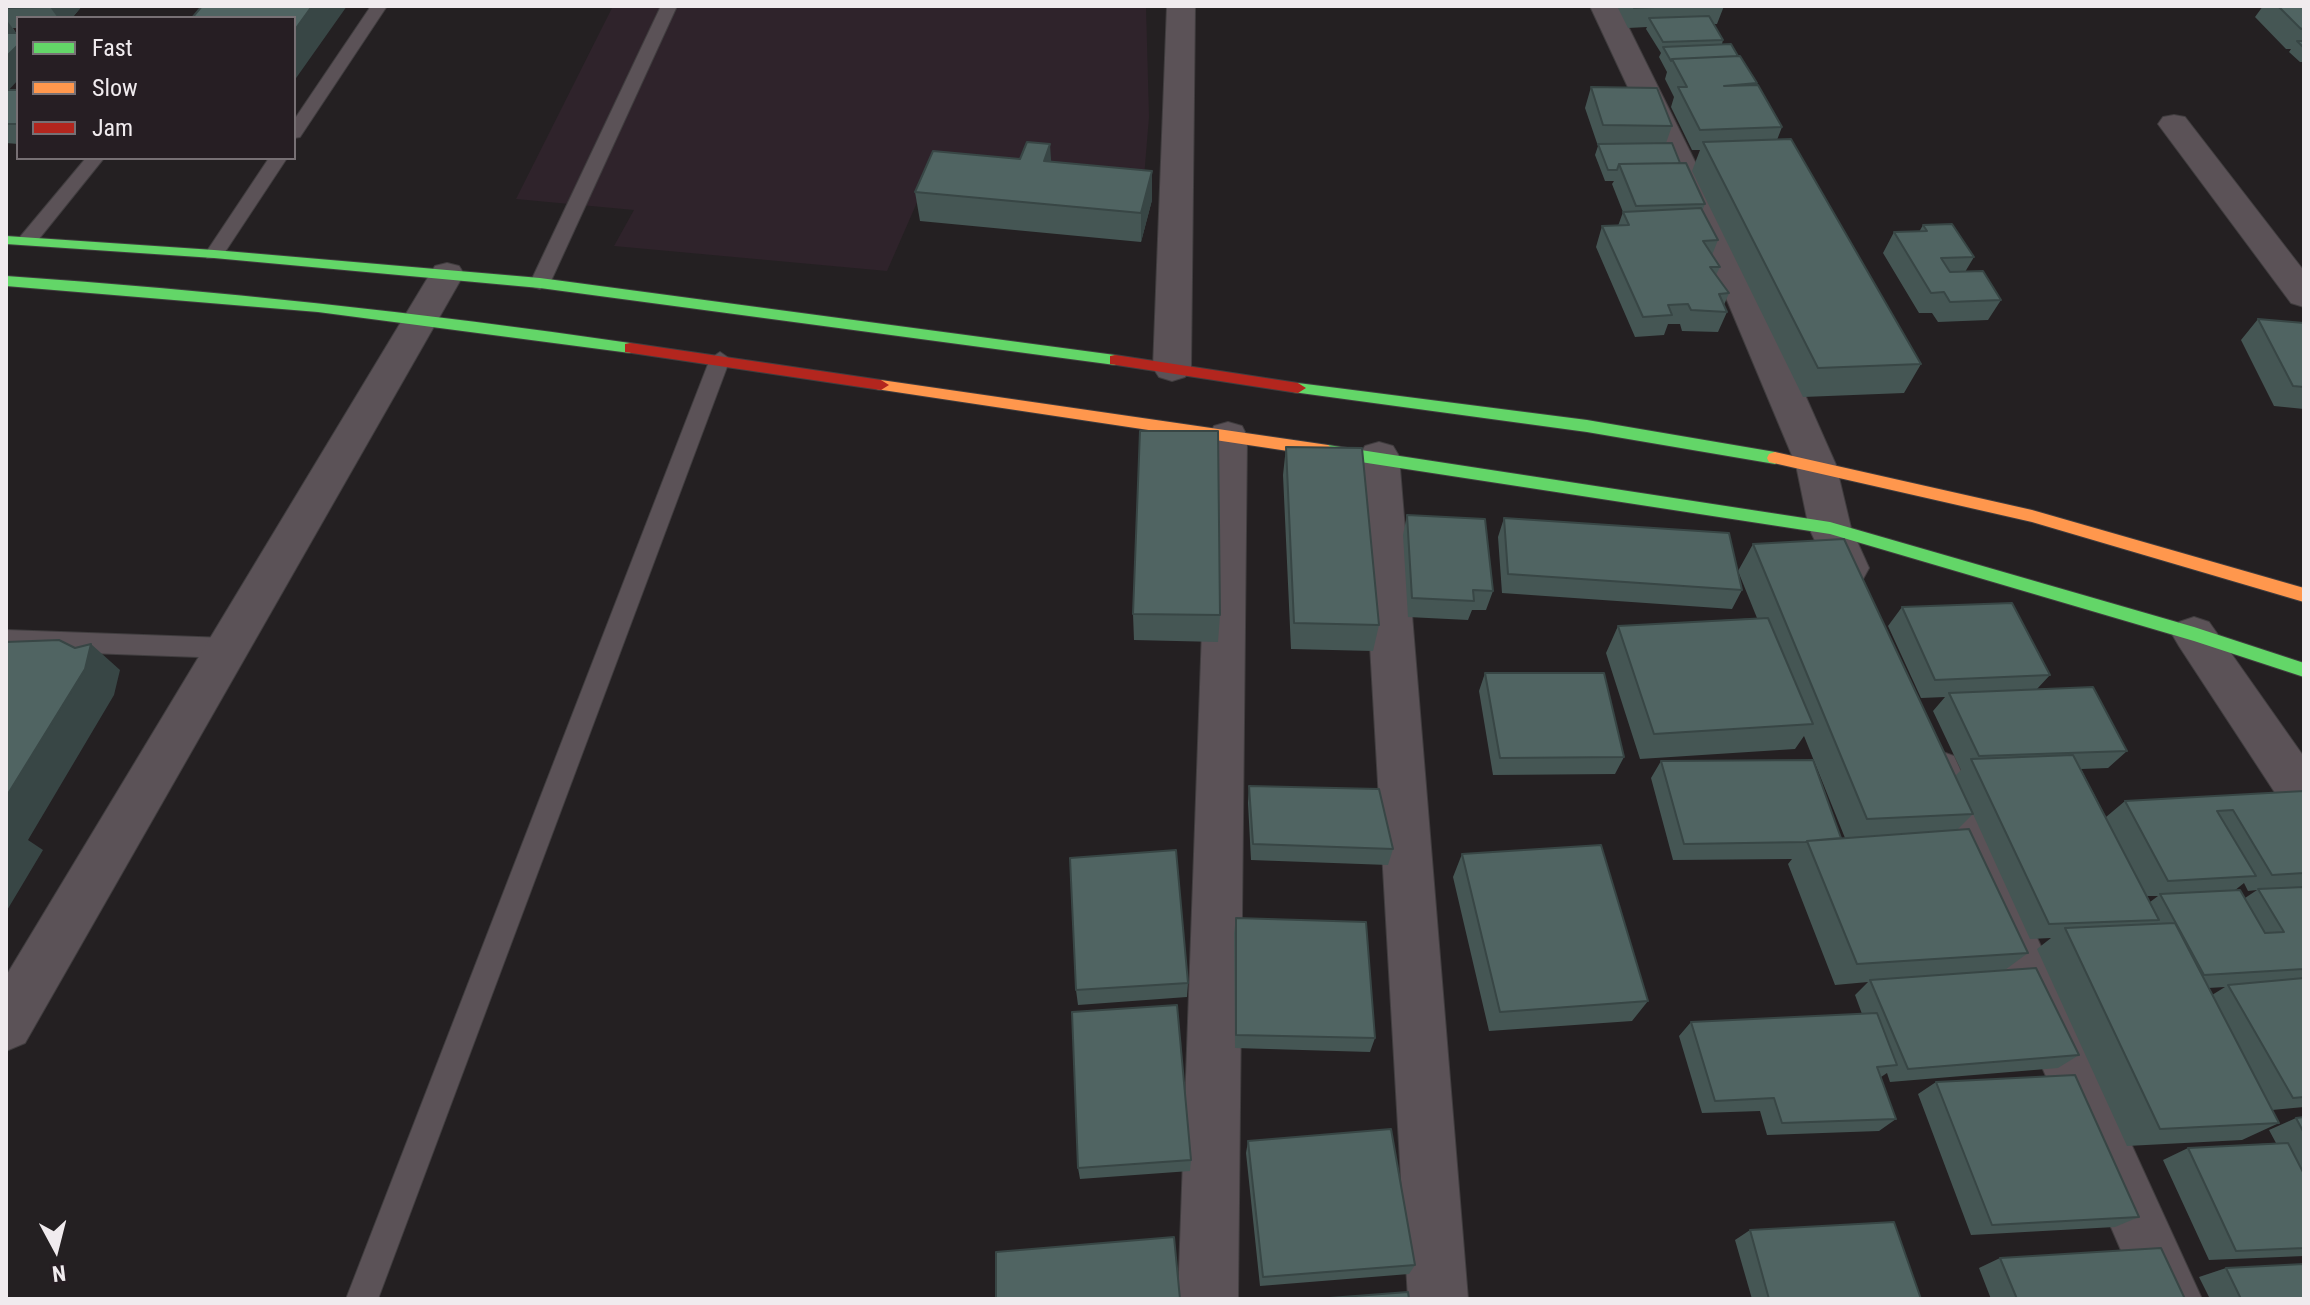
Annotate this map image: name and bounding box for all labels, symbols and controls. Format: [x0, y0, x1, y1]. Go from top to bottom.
legend [16, 16, 296, 160]
text: Fast [92, 34, 133, 62]
text: Slow [92, 74, 138, 102]
text: Jam [92, 114, 133, 142]
north arrow [16, 1209, 96, 1289]
text: N [51, 1260, 67, 1287]

